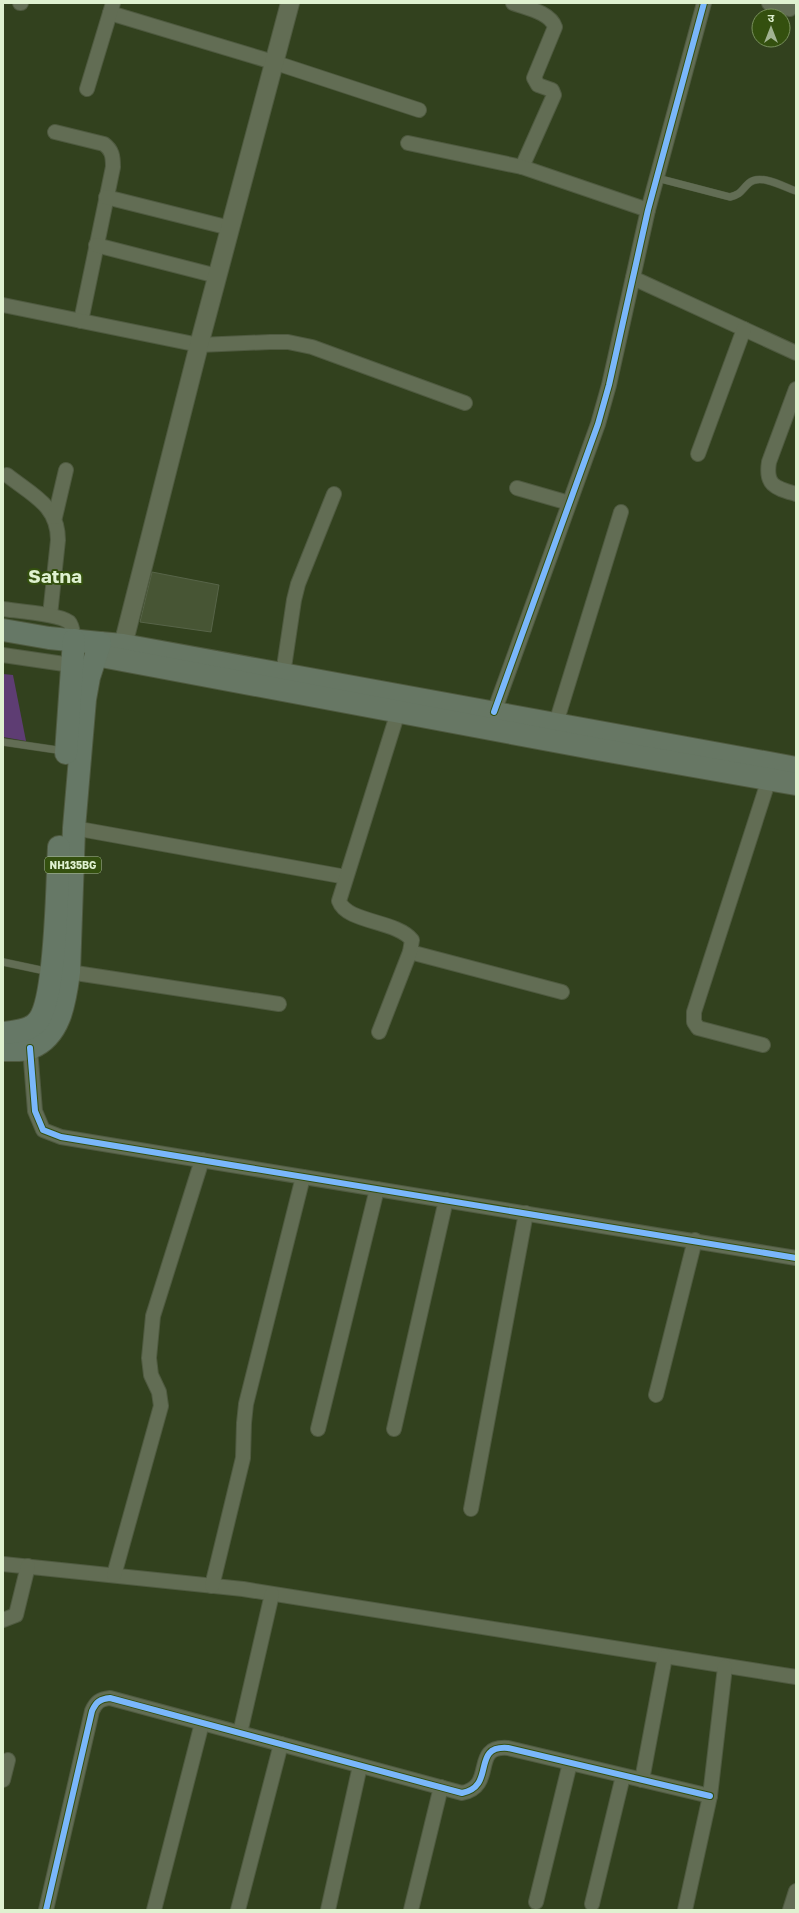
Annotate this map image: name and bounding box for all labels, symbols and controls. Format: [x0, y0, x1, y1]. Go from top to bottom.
north arrow [751, 8, 791, 48]
text: उ [768, 11, 775, 24]
district label: Satna [28, 564, 82, 587]
road number: NH135BG [45, 857, 101, 873]

